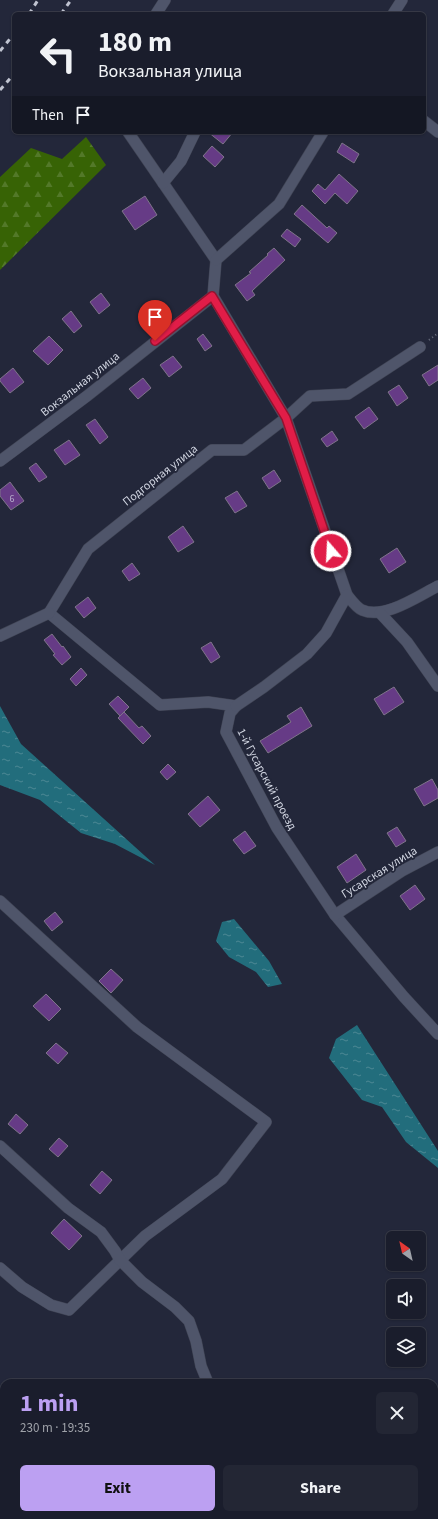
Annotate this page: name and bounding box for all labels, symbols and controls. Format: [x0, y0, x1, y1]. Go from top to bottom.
text: 180 m [98, 22, 172, 62]
icon: left [32, 28, 84, 80]
text: Вокзальная улица [98, 59, 242, 84]
icon: arrive [72, 104, 94, 126]
text: Then [32, 105, 64, 126]
pin [138, 300, 172, 341]
icon: arrive [144, 306, 166, 328]
street label: Вокзальная улица [37, 348, 123, 421]
street label: Подгорная улица [119, 441, 201, 510]
house number: 6 [10, 492, 15, 506]
position arrow [310, 530, 352, 572]
street label: 1-й Гусарский проезд [233, 725, 301, 834]
street label: Гусарская улица [338, 842, 420, 903]
north arrow [386, 1231, 426, 1271]
map controls [386, 1231, 426, 1367]
button: sound [386, 1279, 426, 1319]
button: layers [386, 1327, 426, 1367]
text: 1 min [20, 1386, 78, 1421]
button: close [376, 1392, 418, 1434]
text: 230 m · 19:35 [20, 1419, 90, 1437]
button: Exit [20, 1465, 215, 1511]
button: Share [223, 1465, 418, 1511]

